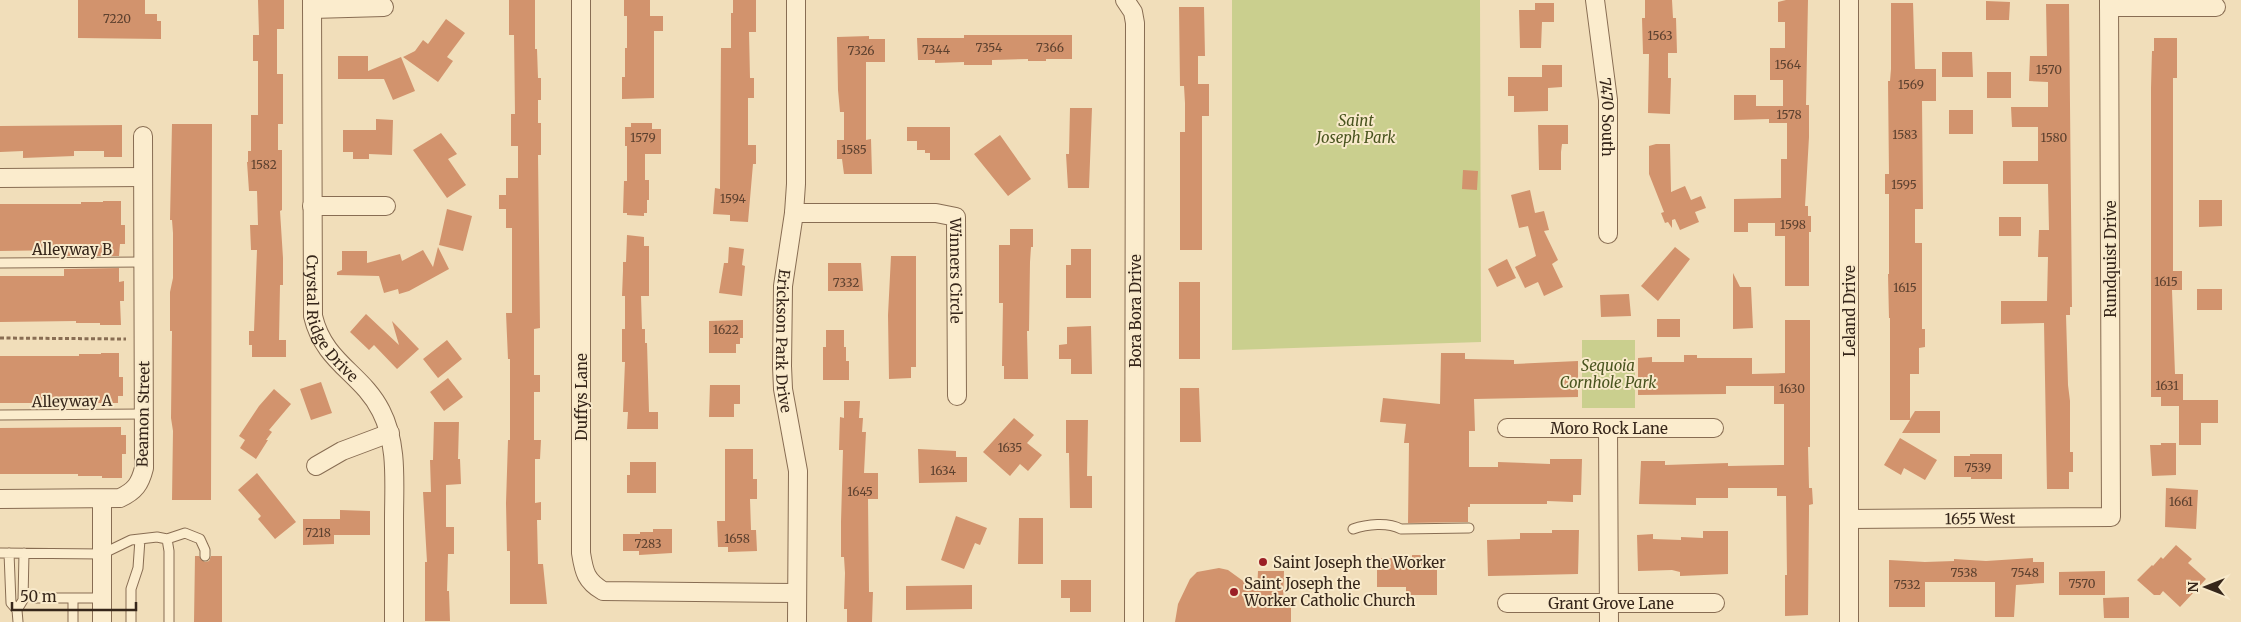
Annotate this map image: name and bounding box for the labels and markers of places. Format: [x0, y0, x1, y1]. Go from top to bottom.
place label: Saint Joseph the Worker [1273, 553, 1446, 572]
marker: Saint Joseph the Worker [1257, 556, 1269, 568]
place label: Saint Joseph the Worker Catholic Church [1243, 574, 1416, 610]
marker: Saint Joseph the Worker Catholic Church [1228, 586, 1240, 598]

